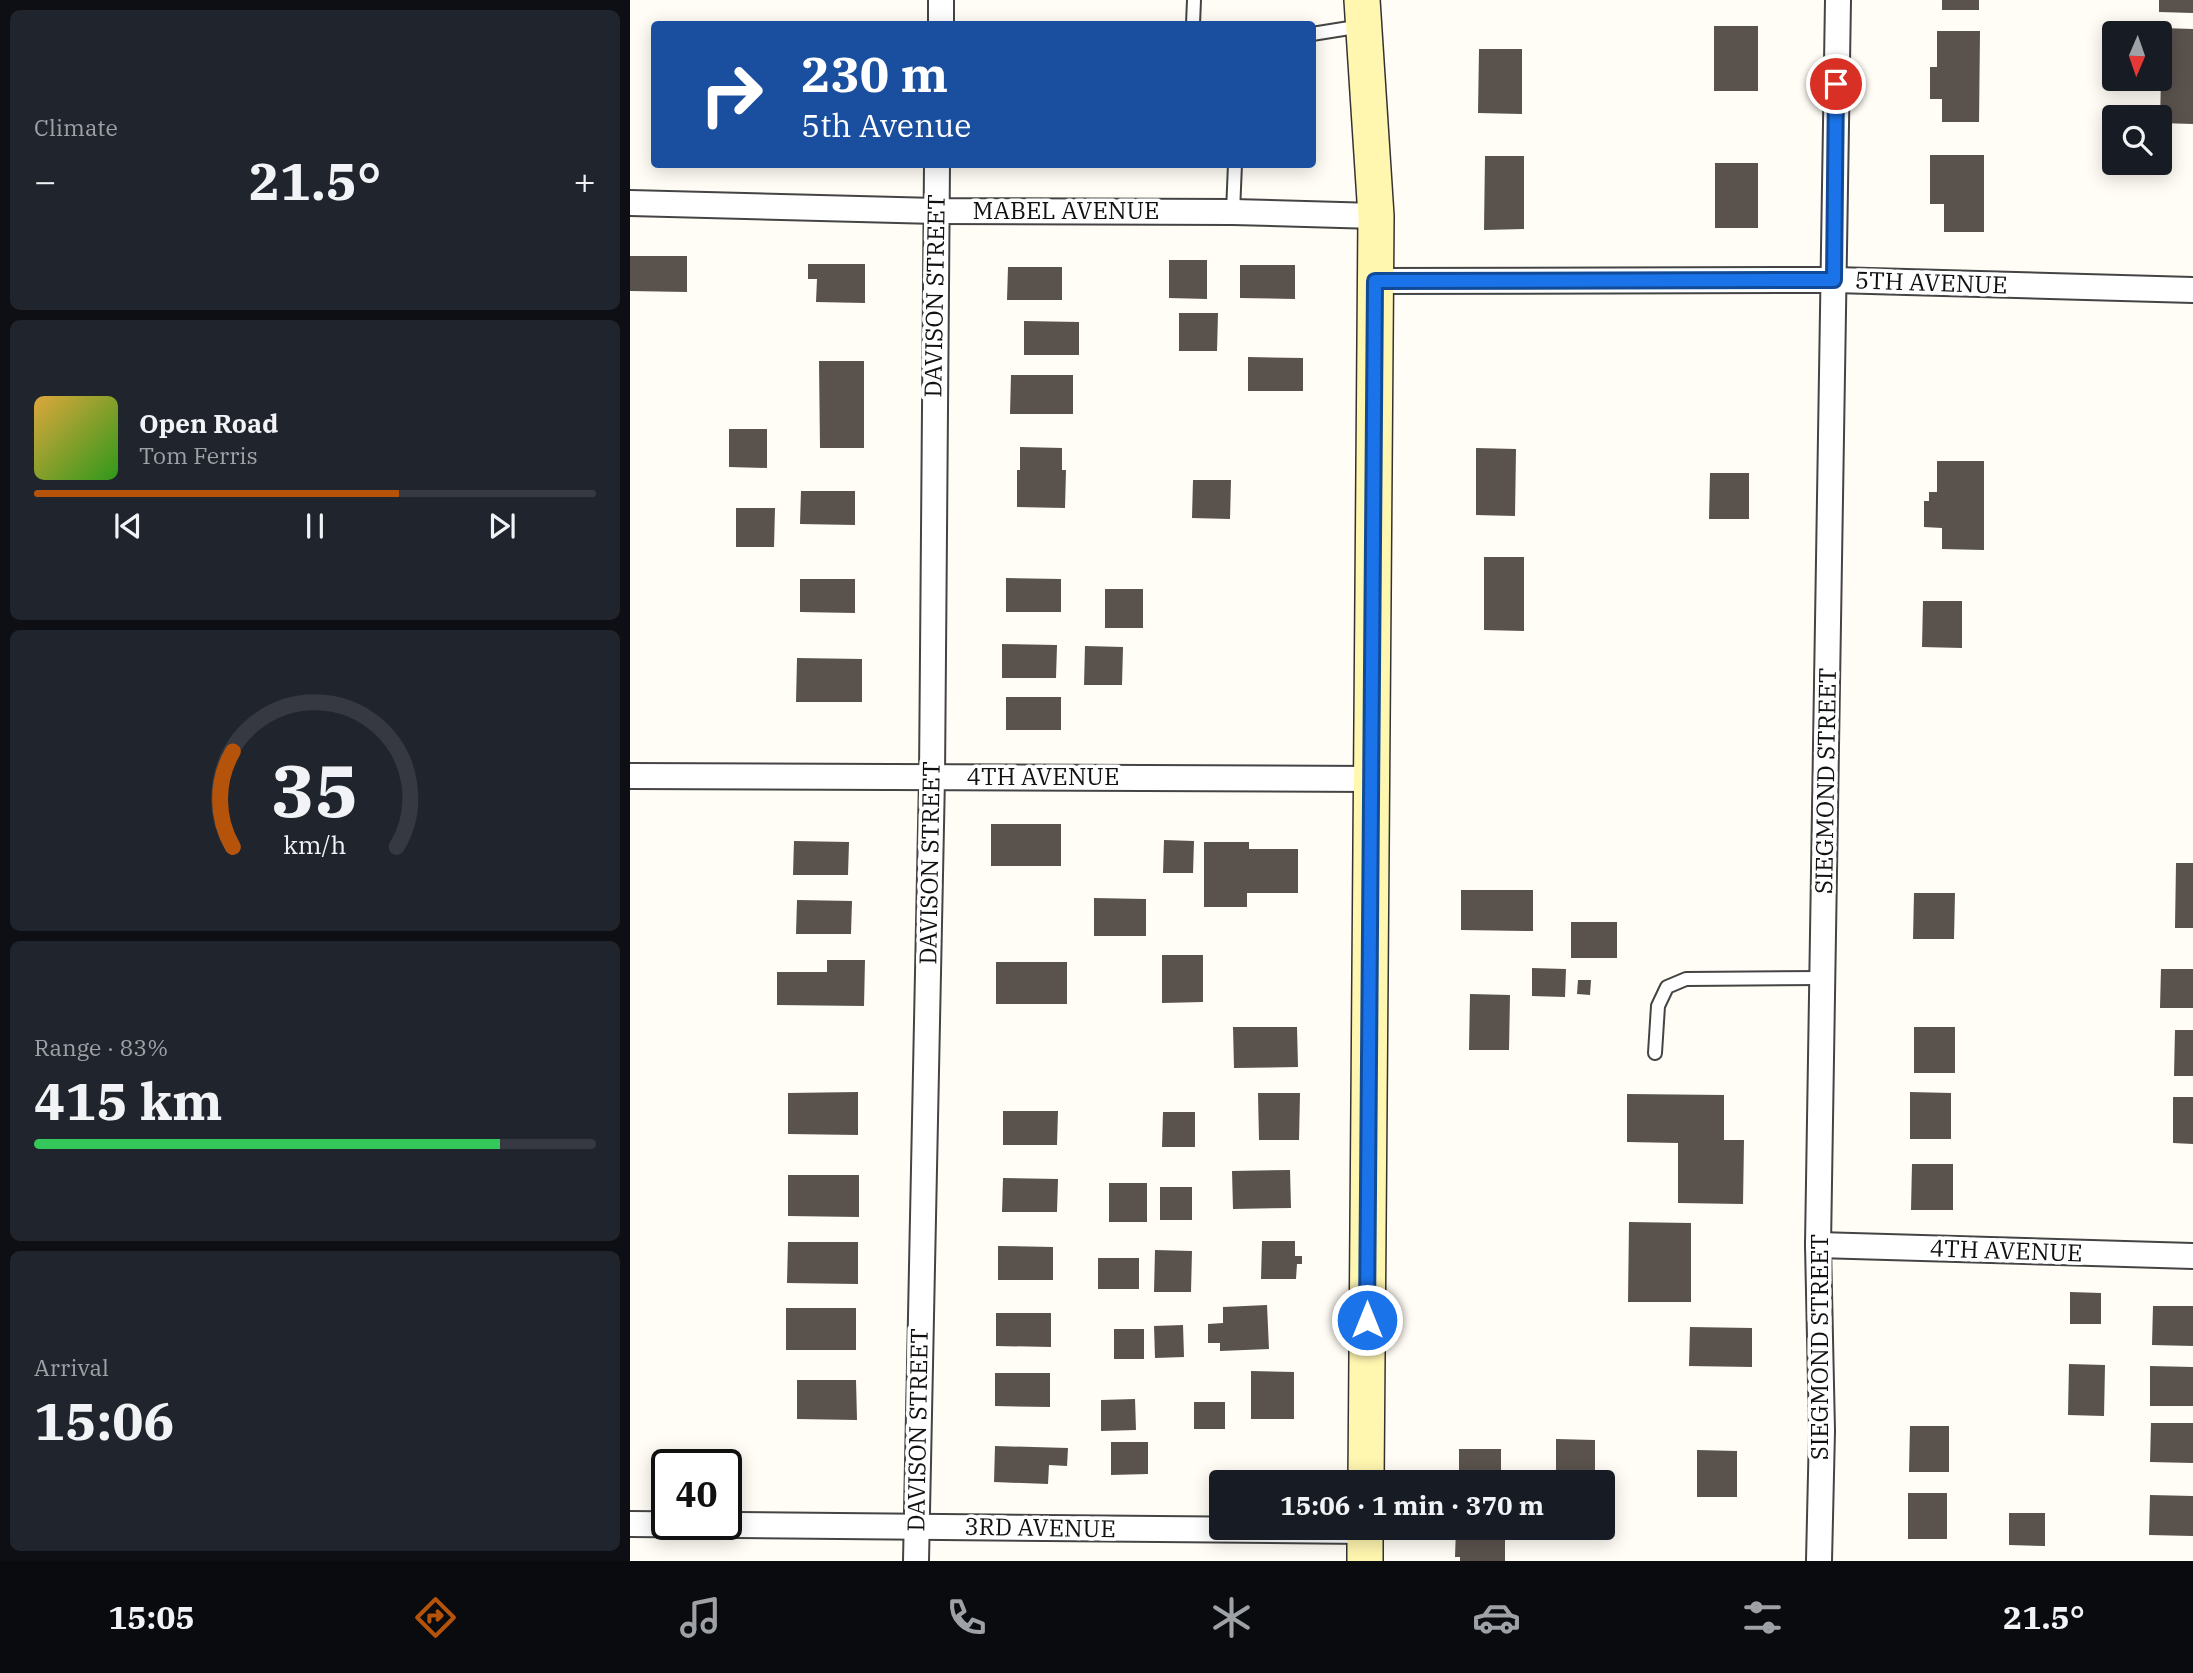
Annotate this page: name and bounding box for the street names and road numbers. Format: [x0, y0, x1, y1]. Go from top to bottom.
street label: DAVISON STREET [916, 194, 952, 398]
street label: MABEL AVENUE [973, 194, 1159, 226]
street label: 5TH AVENUE [1854, 263, 2008, 301]
street label: SIEGMOND STREET [1807, 668, 1843, 894]
street label: 4TH AVENUE [967, 760, 1119, 792]
street label: DAVISON STREET [911, 761, 947, 965]
street label: 4TH AVENUE [1929, 1231, 2083, 1269]
street label: SIEGMOND STREET [1803, 1234, 1835, 1460]
street label: DAVISON STREET [899, 1328, 935, 1532]
street label: 3RD AVENUE [964, 1510, 1116, 1544]

